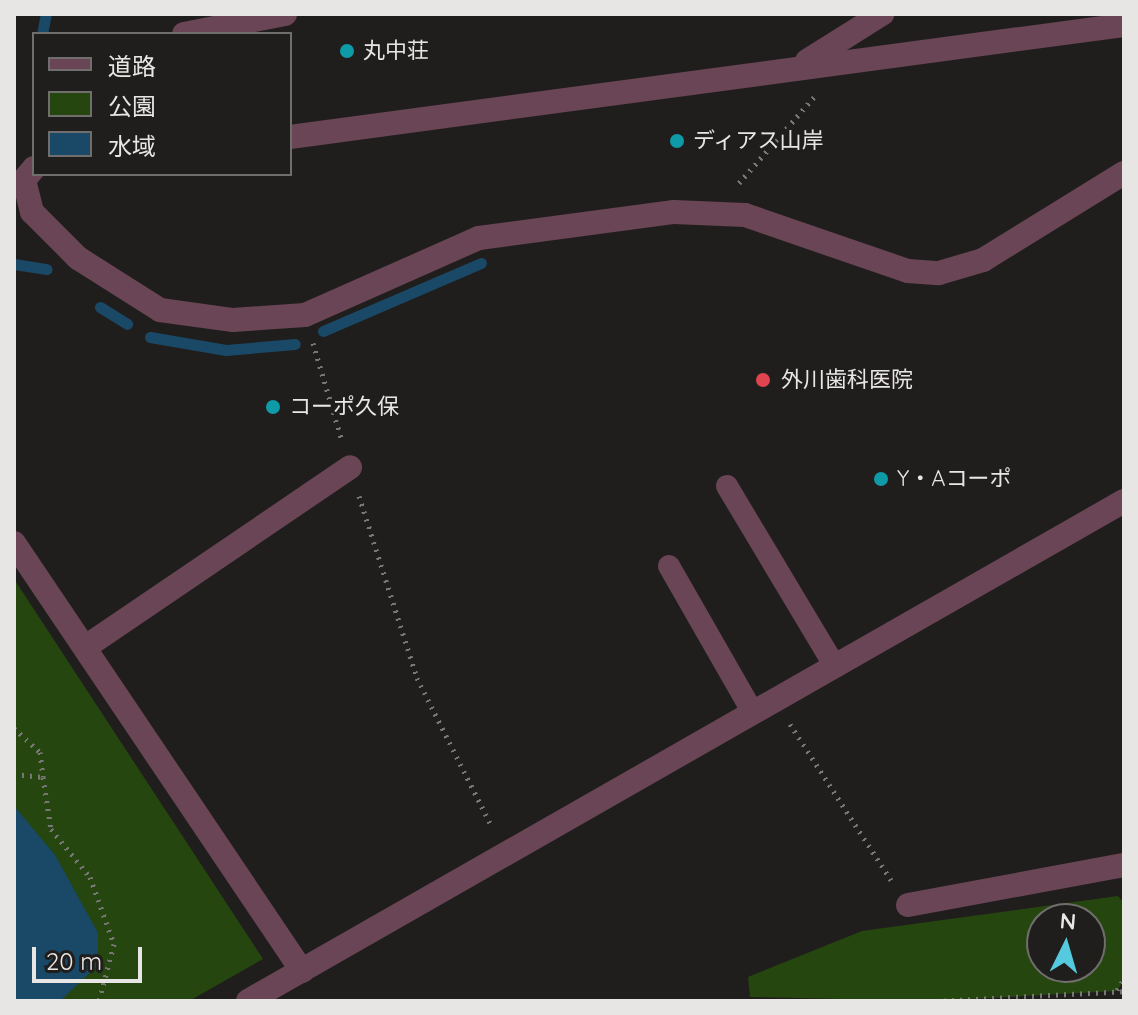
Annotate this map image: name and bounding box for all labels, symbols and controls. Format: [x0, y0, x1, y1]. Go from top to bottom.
legend [32, 32, 292, 176]
place label: 丸中荘 [363, 38, 429, 64]
marker: 丸中荘 [338, 42, 356, 60]
text: 道路 [108, 51, 156, 81]
text: 公園 [108, 91, 156, 121]
place label: ディアス山岸 [693, 128, 825, 154]
text: 水域 [108, 131, 156, 161]
marker: ディアス山岸 [668, 132, 686, 150]
place label: 外川歯科医院 [781, 367, 913, 393]
marker: 外川歯科医院 [752, 369, 774, 391]
place label: コーポ久保 [289, 394, 399, 420]
marker: コーポ久保 [264, 398, 282, 416]
place label: Y・Aコーポ [897, 466, 1012, 492]
marker: Y・Aコーポ [872, 470, 890, 488]
north arrow [1026, 903, 1106, 983]
text: N [1059, 906, 1077, 936]
scale bar [36, 931, 146, 981]
text: 20 m [46, 946, 102, 976]

